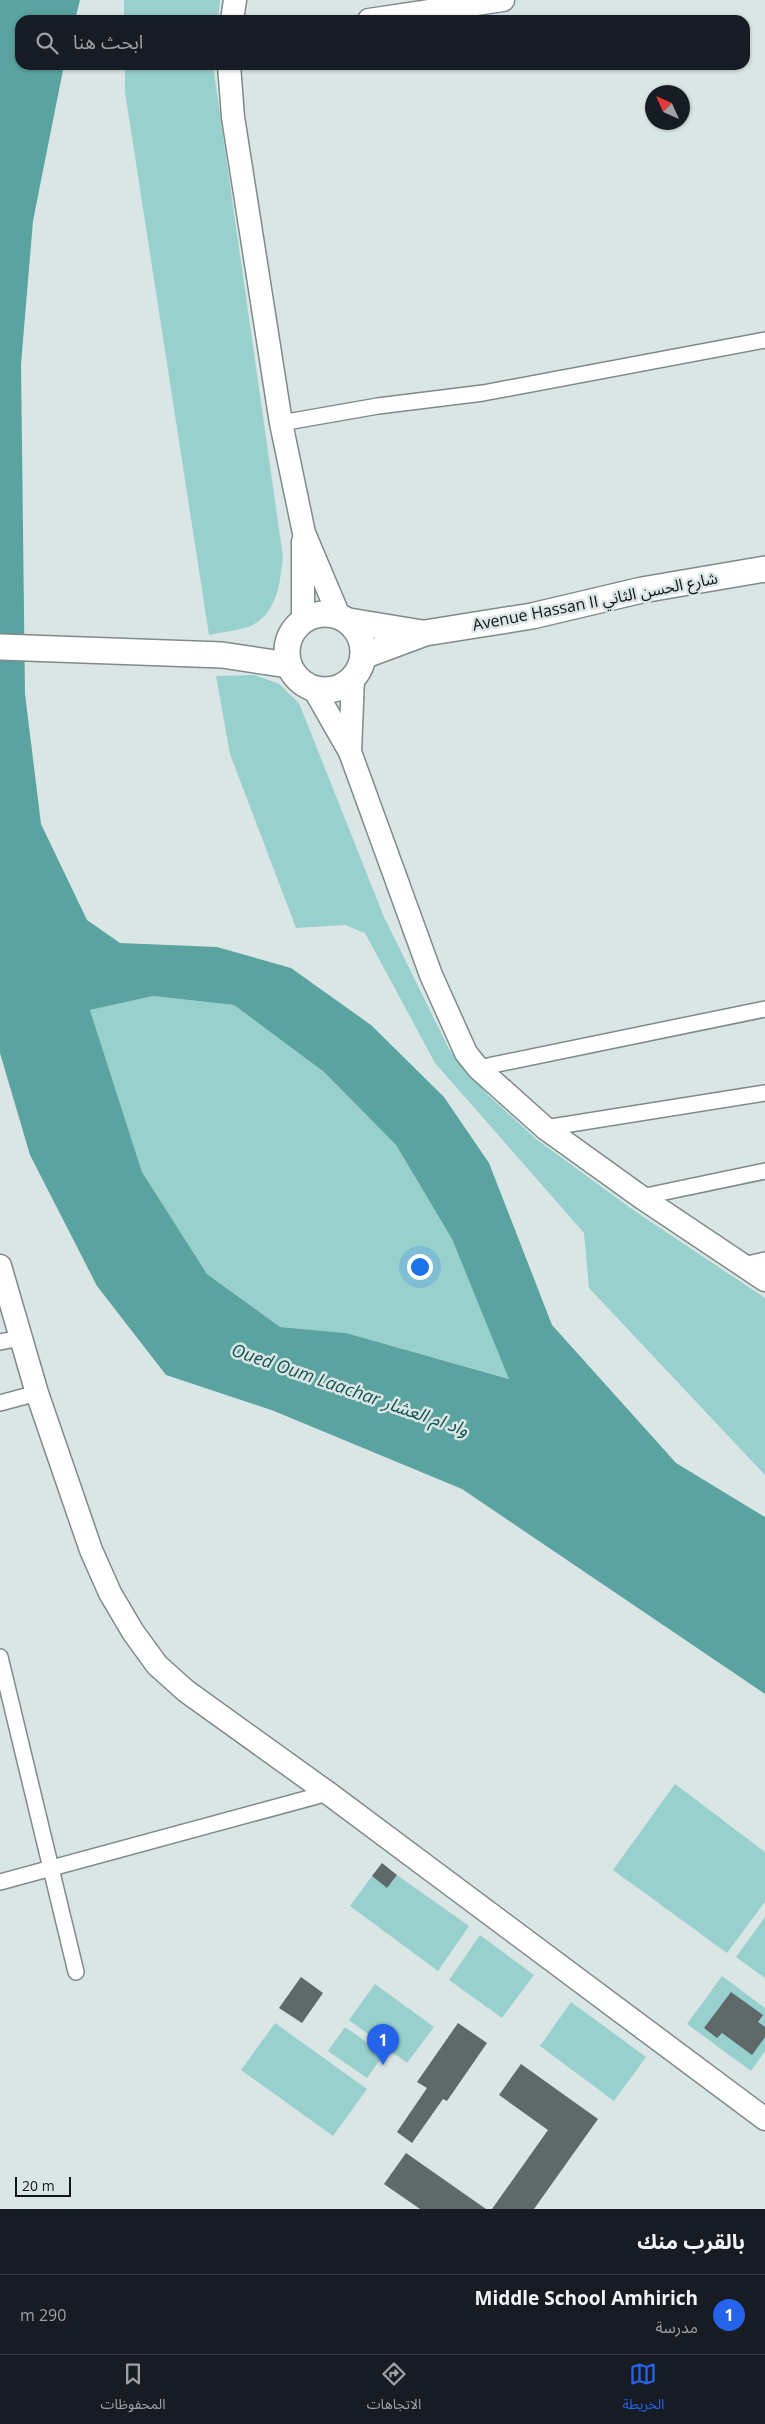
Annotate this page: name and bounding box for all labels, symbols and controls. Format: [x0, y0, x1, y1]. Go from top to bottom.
search box [15, 15, 750, 70]
icon: search [33, 29, 61, 57]
text: ابحث هنا [73, 29, 143, 55]
north arrow [645, 85, 690, 130]
street label: Avenue Hassan II شارع الحسن الثاني [471, 566, 720, 638]
your location [407, 1254, 433, 1280]
water label: Oued Oum Laachar واد ام العشار [228, 1337, 472, 1444]
pin: 1 [367, 2024, 399, 2065]
scale bar [15, 2174, 71, 2197]
text: 20 m [22, 2176, 55, 2195]
text: بالقرب منك [637, 2227, 745, 2255]
text: Middle School Amhirich [475, 2285, 698, 2311]
text: 290 m [20, 2304, 66, 2326]
text: 1 [724, 2304, 734, 2326]
text: مدرسة [655, 2316, 698, 2338]
tab: المحفوظات [101, 2360, 166, 2419]
tab: الاتجاهات [367, 2360, 421, 2419]
tab: الخريطة [622, 2360, 664, 2419]

